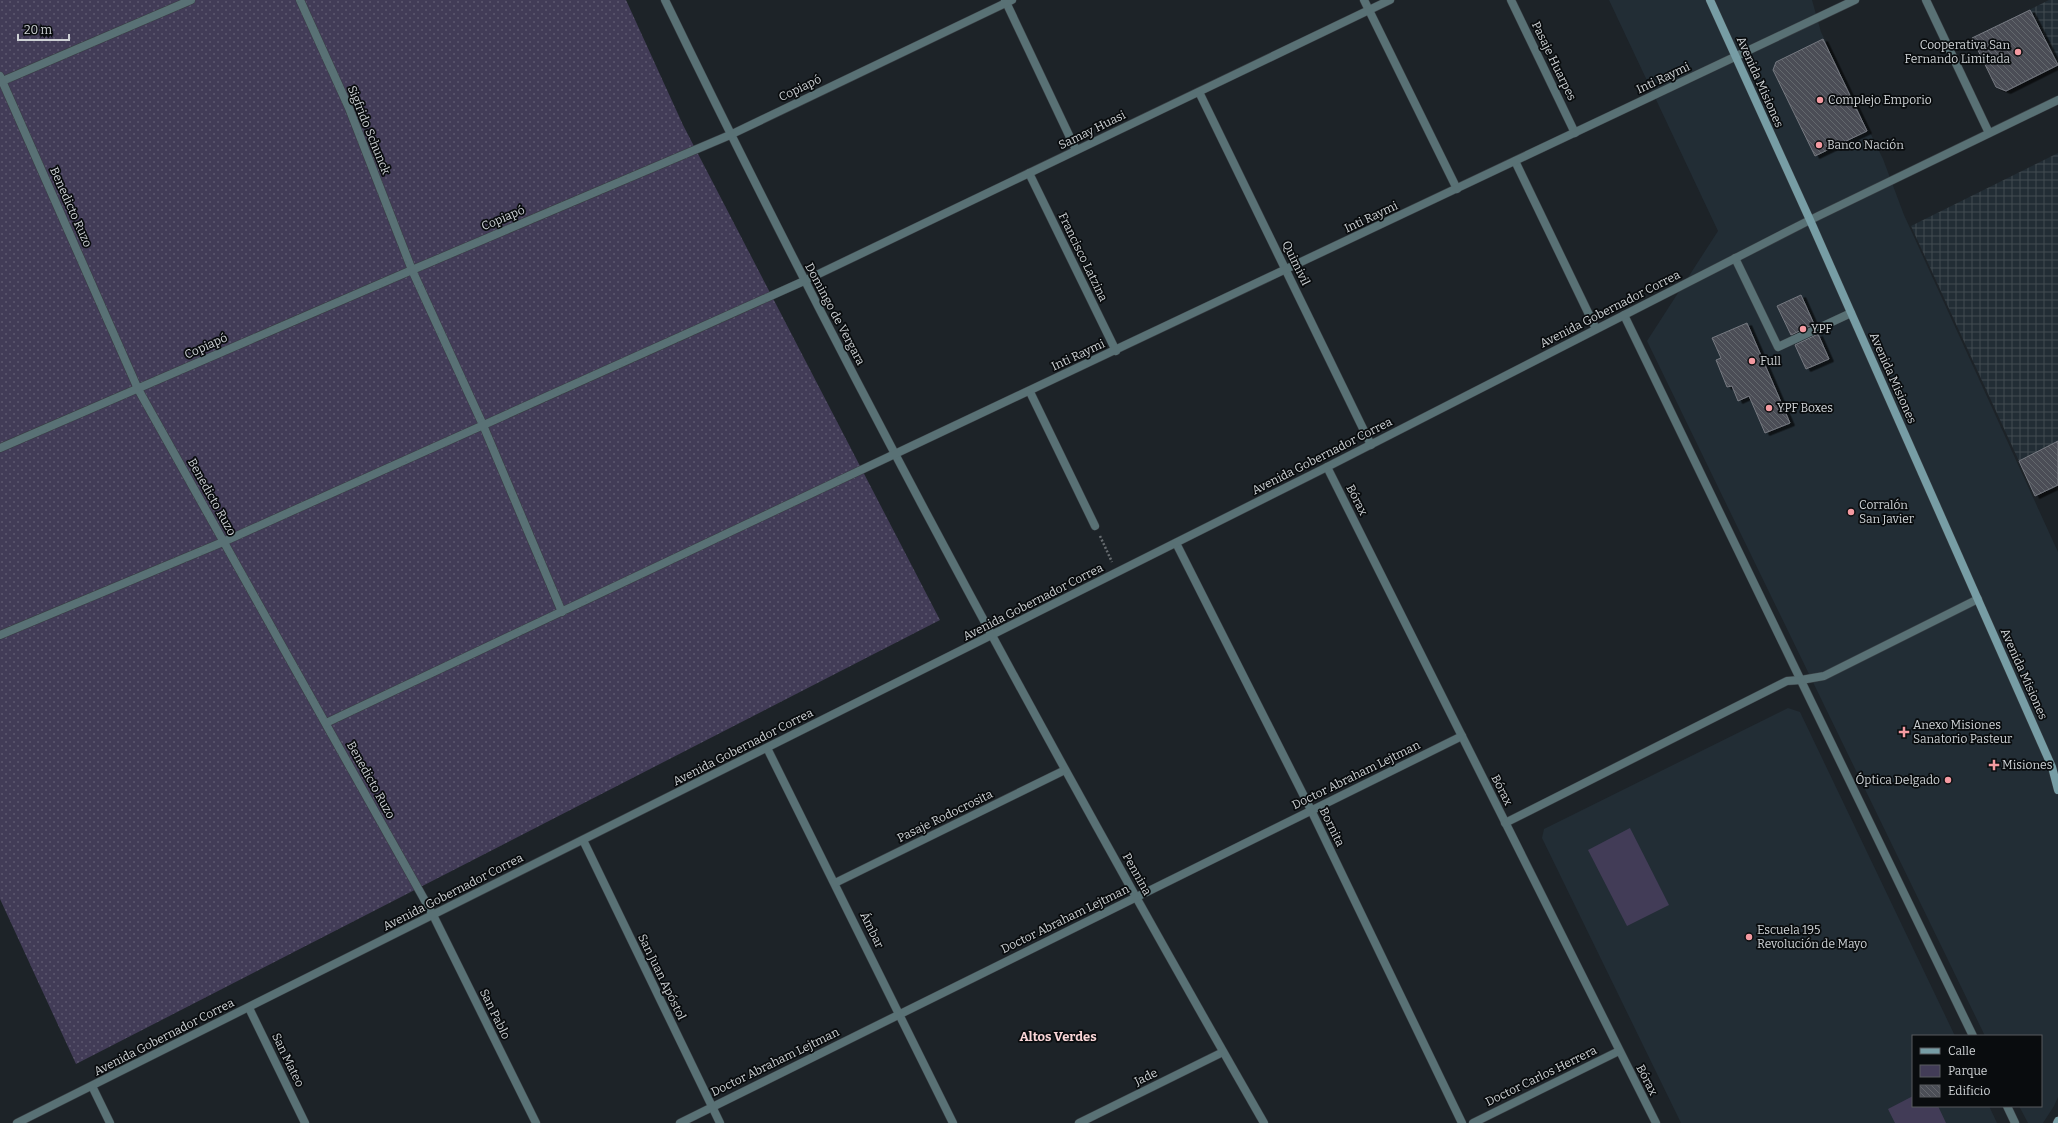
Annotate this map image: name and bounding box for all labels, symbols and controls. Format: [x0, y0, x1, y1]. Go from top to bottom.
scale bar [18, 16, 69, 42]
street label: Pasaje Huarpes [1529, 19, 1579, 103]
text: 20 m [24, 23, 53, 37]
street label: Avenida Misiones [1734, 34, 1786, 130]
place label: Cooperativa San Fernando Limitada [1905, 38, 2010, 66]
marker: Cooperativa San Fernando Limitada [2013, 47, 2023, 57]
street label: Inti Raymi [1634, 59, 1692, 96]
street label: Copiapó [776, 72, 824, 104]
street label: Sigfrido Schunck [345, 84, 393, 177]
place label: Complejo Emporio [1828, 93, 1932, 107]
marker: Complejo Emporio [1815, 95, 1825, 105]
street label: Samay Huasi [1056, 108, 1128, 152]
place label: Banco Nación [1827, 138, 1904, 152]
marker: Banco Nación [1814, 140, 1824, 150]
street label: Benedicto Ruzo [47, 165, 95, 249]
street label: Inti Raymi [1342, 198, 1400, 235]
street label: Copiapó [479, 203, 527, 233]
street label: Francisco Latzina [1055, 210, 1111, 304]
street label: Quimivil [1279, 238, 1313, 288]
street label: Domingo de Vergara [802, 261, 868, 368]
street label: Avenida Gobernador Correa [1538, 267, 1683, 351]
place label: YPF [1811, 322, 1832, 336]
marker: YPF [1798, 324, 1808, 334]
street label: Copiapó [182, 330, 230, 362]
street label: Avenida Misiones [1867, 330, 1919, 426]
street label: Inti Raymi [1049, 336, 1107, 373]
place label: Full [1760, 354, 1782, 368]
marker: Full [1747, 356, 1757, 366]
place label: YPF Boxes [1777, 401, 1833, 415]
marker: YPF Boxes [1764, 403, 1774, 413]
street label: Avenida Gobernador Correa [1250, 414, 1395, 498]
street label: Benedicto Ruzo [185, 456, 239, 538]
street label: Bórax [1343, 482, 1371, 518]
place label: Corralón San Javier [1859, 498, 1915, 526]
marker: Corralón San Javier [1846, 507, 1856, 517]
street label: Avenida Gobernador Correa [961, 560, 1106, 644]
street label: Avenida Misiones [1998, 626, 2050, 722]
street label: Avenida Gobernador Correa [671, 705, 816, 789]
place label: Anexo Misiones Sanatorio Pasteur [1913, 718, 2013, 746]
marker: Anexo Misiones Sanatorio Pasteur [1898, 726, 1910, 738]
street label: Doctor Abraham Lejtman [1290, 738, 1423, 812]
street label: Benedicto Ruzo [344, 739, 398, 821]
place label: Misiones [2002, 758, 2053, 772]
marker: Misiones [1989, 760, 1999, 770]
street label: Bórax [1488, 772, 1516, 808]
place label: Óptica Delgado [1856, 772, 1940, 787]
marker: Óptica Delgado [1943, 775, 1953, 785]
street label: Pasaje Rodocrosita [895, 787, 995, 845]
street label: Bornita [1317, 805, 1348, 849]
street label: Avenida Gobernador Correa [381, 850, 526, 934]
street label: Pennina [1120, 850, 1155, 898]
street label: Doctor Abraham Lejtman [999, 882, 1132, 956]
street label: Ámbar [857, 909, 888, 951]
place label: Escuela 195 Revolución de Mayo [1757, 923, 1867, 951]
street label: San Juan Apóstol [635, 932, 689, 1023]
marker: Escuela 195 Revolución de Mayo [1744, 932, 1754, 942]
street label: San Pablo [477, 987, 513, 1042]
street label: Avenida Gobernador Correa [92, 995, 237, 1079]
street label: Doctor Abraham Lejtman [709, 1025, 842, 1099]
district label: Altos Verdes [1019, 1029, 1097, 1044]
street label: San Mateo [269, 1031, 307, 1089]
legend [1912, 1035, 2042, 1107]
street label: Doctor Carlos Herrera [1483, 1043, 1599, 1109]
text: Calle [1948, 1044, 1976, 1058]
street label: Bórax [1633, 1062, 1661, 1098]
text: Parque [1948, 1064, 1987, 1078]
street label: Jade [1131, 1065, 1160, 1089]
text: Edificio [1948, 1084, 1990, 1098]

